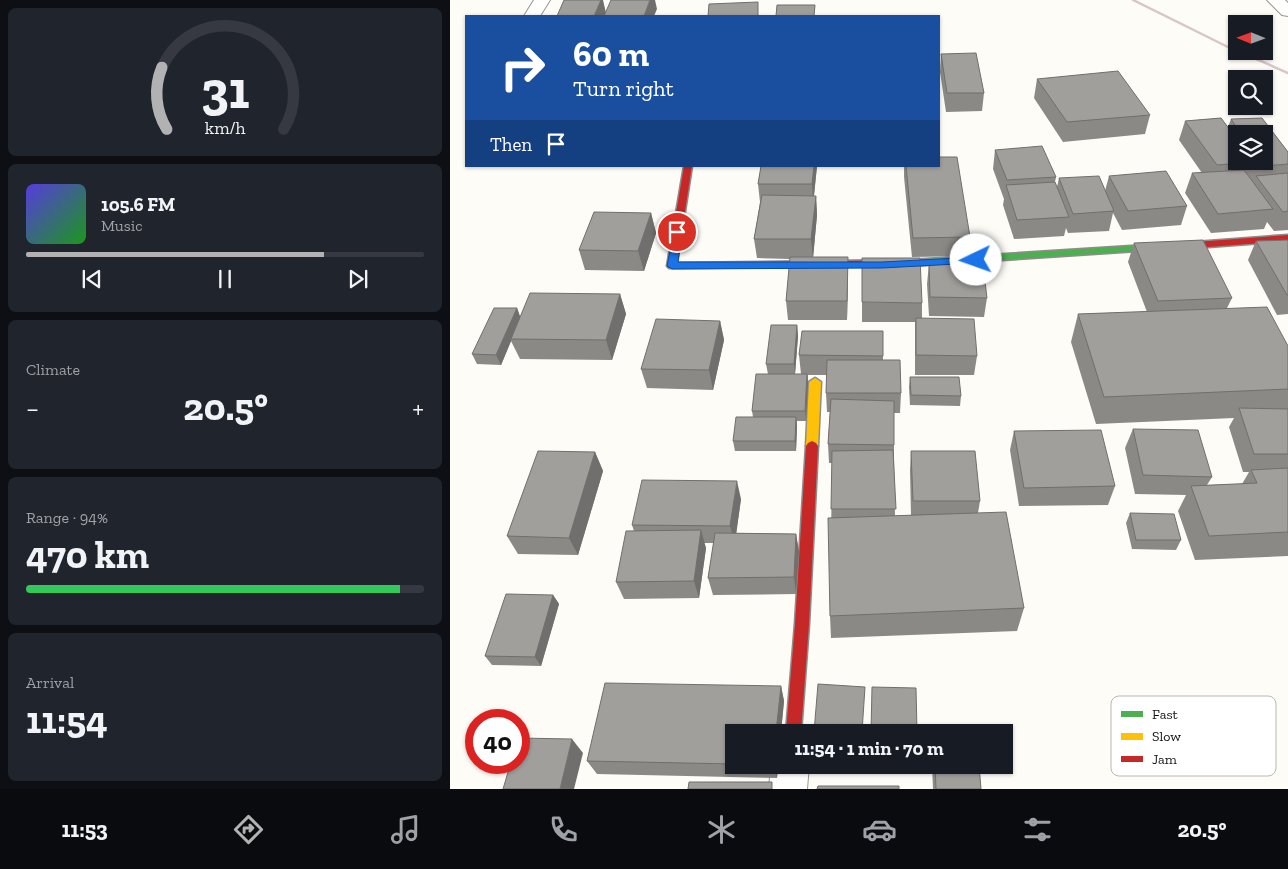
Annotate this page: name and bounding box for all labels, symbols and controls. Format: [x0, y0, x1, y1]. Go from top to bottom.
north arrow [1228, 15, 1272, 60]
map controls [1228, 15, 1273, 170]
text: 60 m [573, 33, 649, 75]
icon: right [490, 35, 555, 100]
text: 31 [201, 59, 249, 121]
button: search [1228, 70, 1273, 115]
text: Turn right [573, 75, 674, 102]
text: km/h [205, 117, 245, 139]
button: layers [1228, 125, 1273, 170]
icon: arrive [542, 130, 570, 158]
text: Then [490, 133, 532, 156]
text: 105.6 FM [101, 193, 175, 216]
pin [656, 211, 698, 253]
text: Music [101, 216, 143, 235]
icon: arrive [663, 218, 691, 246]
position arrow [949, 233, 1001, 285]
icon: previous [78, 265, 106, 293]
icon: pause [211, 265, 239, 293]
icon: next [344, 265, 372, 293]
text: Climate [26, 360, 80, 379]
text: 20.5° [183, 384, 268, 430]
text: − [26, 392, 39, 425]
text: + [412, 392, 424, 425]
text: Range · 94% [26, 508, 108, 527]
text: 470 km [26, 532, 149, 578]
text: Arrival [26, 673, 74, 692]
legend [1111, 696, 1276, 776]
text: 11:54 [26, 697, 108, 743]
text: Fast [1152, 706, 1179, 723]
speed limit sign: 40 [465, 709, 530, 774]
text: Slow [1152, 728, 1181, 745]
text: 11:54 · 1 min · 70 m [794, 737, 944, 760]
text: Jam [1152, 751, 1177, 768]
icon: directions [231, 812, 266, 847]
icon: music [388, 812, 423, 847]
icon: phone [546, 812, 581, 847]
icon: climate [704, 812, 739, 847]
icon: car [862, 812, 897, 847]
icon: filters [1020, 812, 1055, 847]
text: 11:53 [61, 816, 108, 843]
text: 20.5° [1178, 816, 1227, 843]

